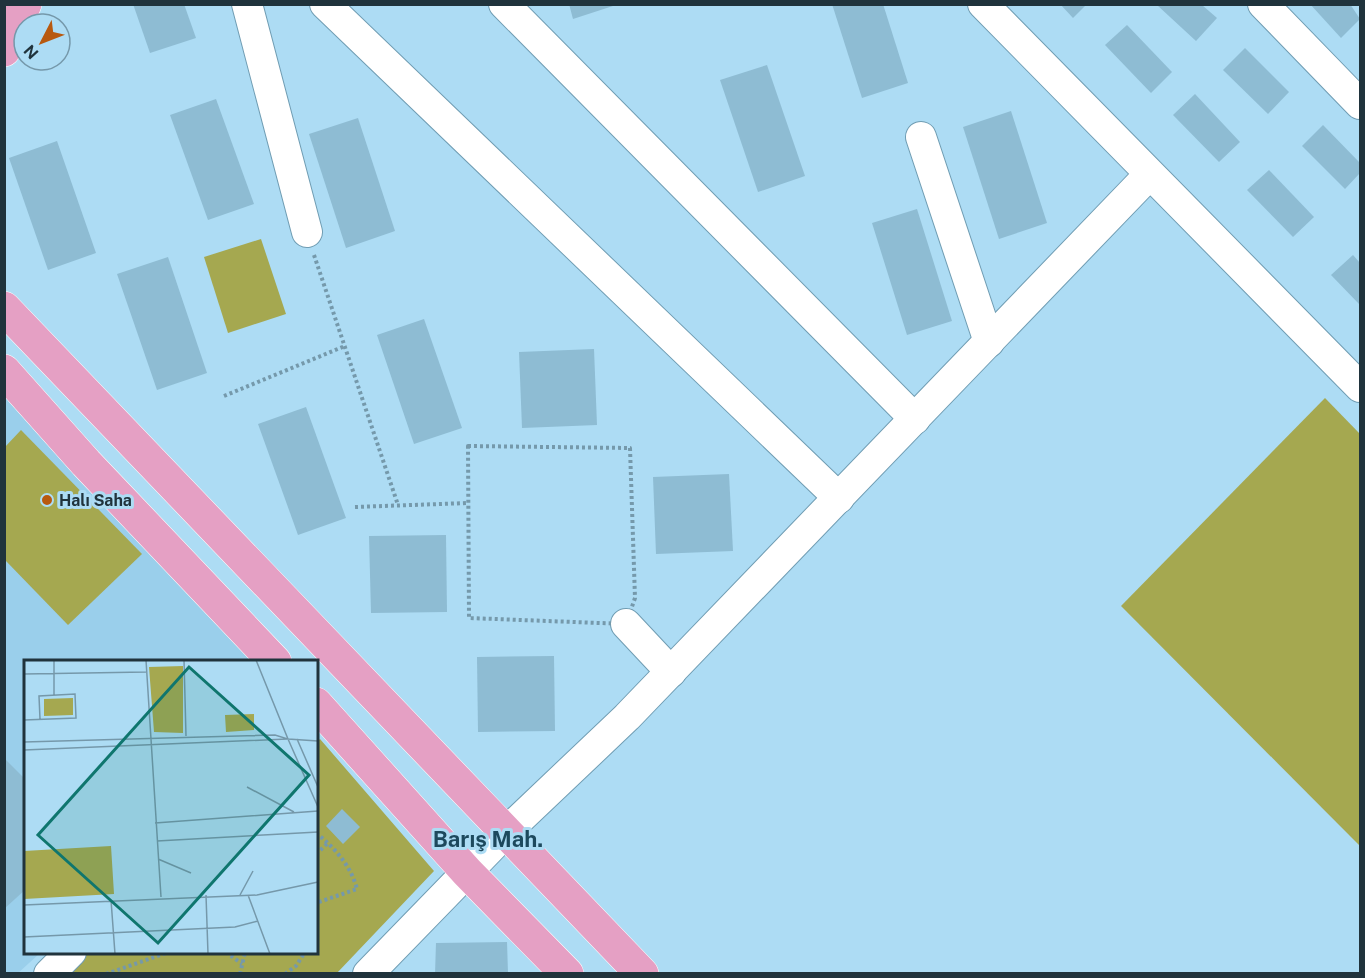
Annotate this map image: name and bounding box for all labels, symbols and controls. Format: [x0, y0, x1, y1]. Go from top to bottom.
north arrow [12, 12, 72, 72]
text: N [20, 41, 42, 63]
place label: Halı Saha [59, 491, 132, 510]
marker: Halı Saha [40, 493, 54, 507]
inset map [24, 660, 318, 954]
district label: Barış Mah. [433, 826, 543, 852]

